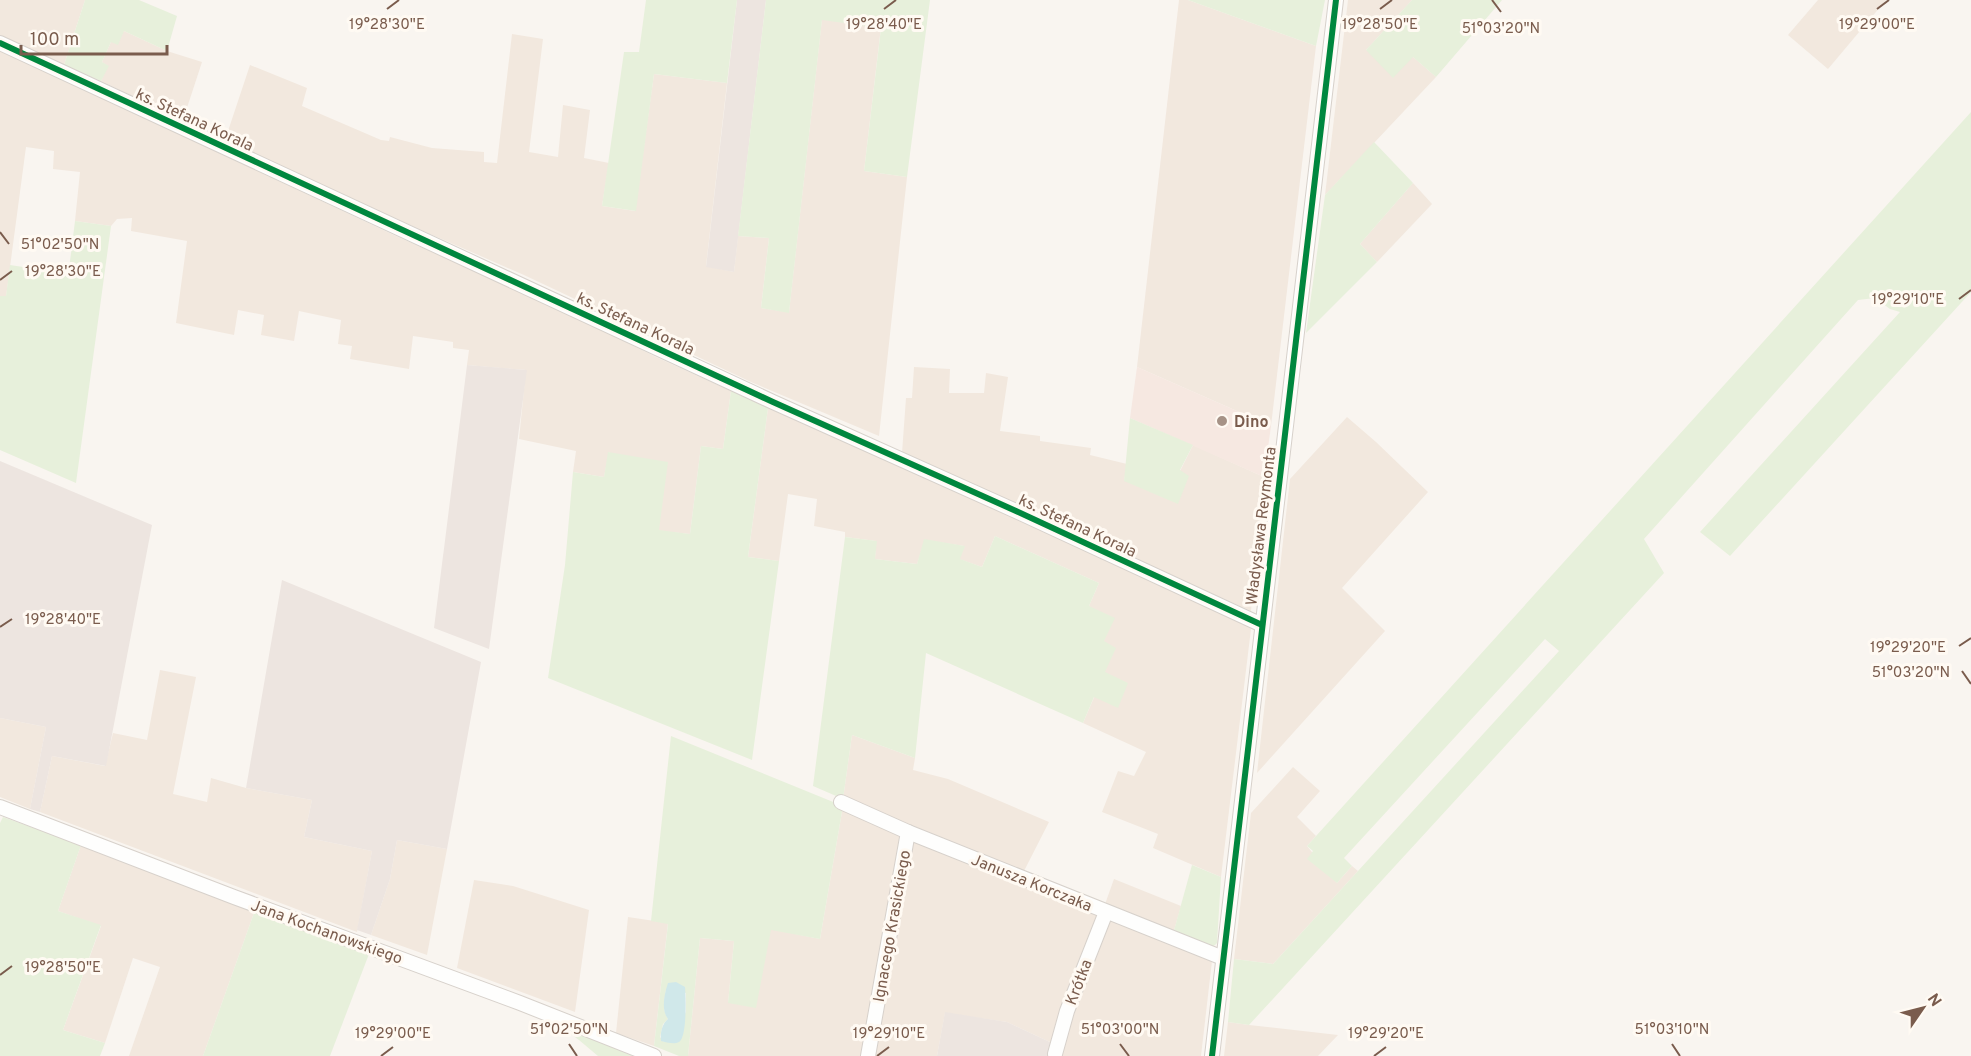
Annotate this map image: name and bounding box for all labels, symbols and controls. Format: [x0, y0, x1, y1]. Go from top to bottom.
text: 19°28'30"E [349, 16, 425, 35]
text: 19°28'40"E [846, 16, 922, 35]
text: 19°28'50"E [1342, 16, 1418, 35]
text: 19°29'00"E [1839, 16, 1915, 35]
scale bar [21, 18, 166, 56]
text: 51°03'20"N [1462, 20, 1540, 39]
text: 100 m [30, 29, 79, 52]
street label: ks. Stefana Korala [132, 85, 256, 157]
text: 51°02'50"N [21, 236, 99, 255]
text: 19°28'30"E [25, 263, 101, 282]
street label: ks. Stefana Korala [573, 289, 697, 361]
text: 19°29'10"E [1872, 291, 1944, 310]
place label: Dino [1234, 413, 1269, 433]
marker: Dino [1215, 414, 1229, 428]
street label: Władysława Reymonta [1242, 446, 1282, 607]
street label: ks. Stefana Korala [1015, 491, 1139, 563]
text: 19°28'40"E [25, 611, 101, 630]
text: 19°29'20"E [1870, 639, 1946, 658]
text: 51°03'20"N [1872, 664, 1950, 683]
street label: Ignacego Krasickiego [870, 849, 916, 1004]
street label: Janusza Korczaka [968, 850, 1095, 917]
street label: Jana Kochanowskiego [248, 896, 405, 970]
street label: Krótka [1062, 957, 1098, 1009]
text: 19°28'50"E [25, 959, 101, 978]
north arrow [1893, 978, 1953, 1038]
text: N [1922, 990, 1945, 1011]
text: 51°02'50"N [530, 1021, 608, 1040]
text: 51°03'00"N [1081, 1021, 1159, 1040]
text: 51°03'10"N [1635, 1021, 1709, 1040]
text: 19°29'00"E [355, 1025, 431, 1044]
text: 19°29'10"E [853, 1025, 925, 1044]
text: 19°29'20"E [1348, 1025, 1424, 1044]

